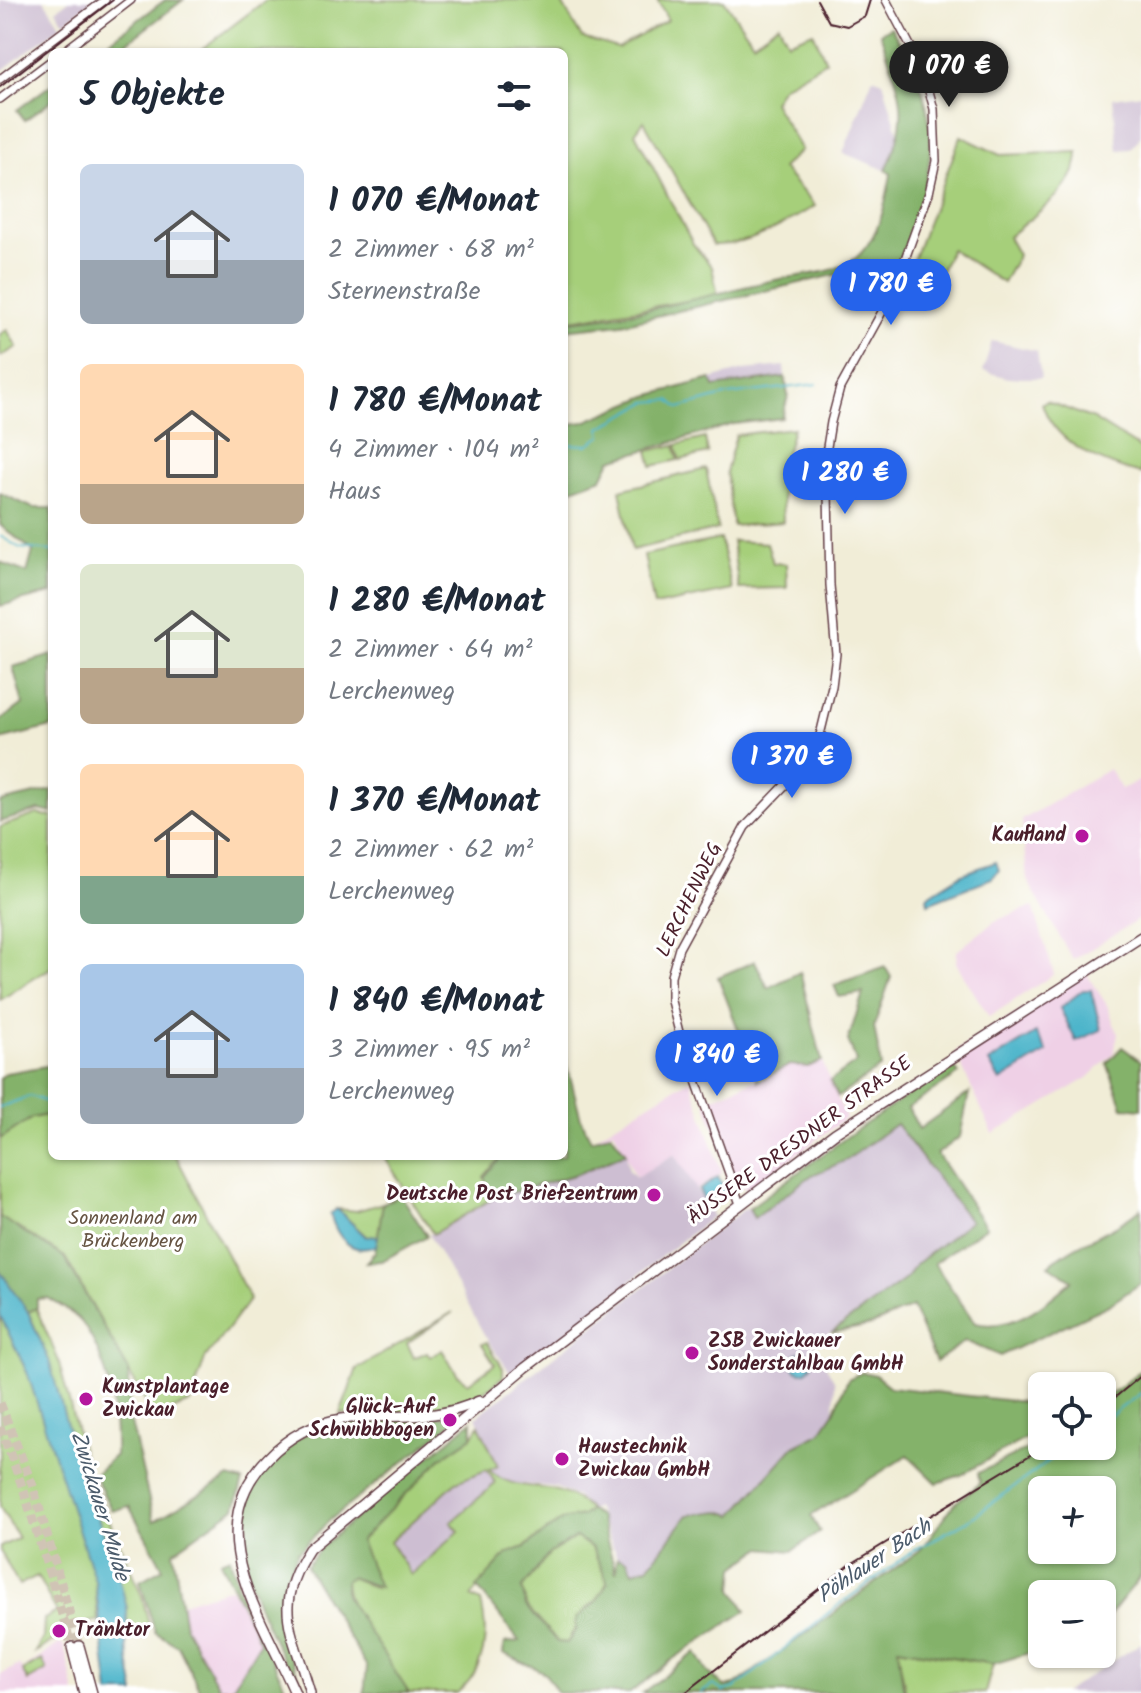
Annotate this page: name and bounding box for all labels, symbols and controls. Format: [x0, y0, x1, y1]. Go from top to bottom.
pin: 1 070 € [875, 41, 1023, 109]
text: 1 070 € [907, 46, 991, 88]
text: 5 Objekte [80, 69, 225, 123]
icon: filters [492, 74, 536, 118]
text: 1 070 €/Monat [328, 175, 539, 229]
icon: home [144, 196, 240, 292]
text: 2 Zimmer · 68 m² [328, 229, 534, 271]
pin: 1 780 € [817, 259, 965, 327]
text: 1 780 € [848, 264, 934, 306]
text: Sternenstraße [328, 271, 480, 313]
text: 1 780 €/Monat [328, 375, 542, 429]
icon: home [144, 396, 240, 492]
text: 4 Zimmer · 104 m² [328, 429, 538, 471]
pin: 1 280 € [771, 448, 919, 516]
text: 1 280 € [801, 453, 889, 495]
text: Haus [328, 471, 381, 513]
text: 1 280 €/Monat [328, 575, 546, 629]
icon: home [144, 596, 240, 692]
text: 2 Zimmer · 64 m² [328, 629, 532, 671]
text: Lerchenweg [328, 671, 455, 713]
pin: 1 370 € [718, 732, 866, 800]
text: 1 370 € [750, 737, 834, 779]
text: 1 370 €/Monat [328, 775, 540, 829]
icon: home [144, 796, 240, 892]
place label: Kaufland [992, 820, 1067, 852]
marker: Kaufland [1073, 827, 1091, 845]
text: 2 Zimmer · 62 m² [328, 829, 533, 871]
street label: LERCHENWEG [648, 837, 732, 963]
text: Lerchenweg [328, 871, 455, 913]
text: 1 840 €/Monat [328, 975, 544, 1029]
icon: home [144, 996, 240, 1092]
text: 3 Zimmer · 95 m² [328, 1029, 530, 1071]
pin: 1 840 € [643, 1030, 791, 1098]
text: 1 840 € [673, 1035, 761, 1077]
street label: ÄUSSERE DRESDNER STRASSE [681, 1048, 920, 1234]
text: Lerchenweg [328, 1071, 455, 1113]
place label: Deutsche Post Briefzentrum [386, 1179, 638, 1211]
marker: Deutsche Post Briefzentrum [645, 1186, 663, 1204]
park label: Sonnenland am Brückenberg [69, 1203, 198, 1258]
place label: ZSB Zwickauer Sonderstahlbau GmbH [708, 1326, 904, 1381]
marker: ZSB Zwickauer Sonderstahlbau GmbH [683, 1344, 701, 1362]
place label: Kunstplantage Zwickau [102, 1372, 229, 1427]
map controls [1028, 1372, 1116, 1668]
button: locate [1028, 1372, 1116, 1460]
marker: Kunstplantage Zwickau [77, 1390, 95, 1408]
place label: Glück-Auf Schwibbbogen [309, 1392, 436, 1447]
marker: Glück-Auf Schwibbbogen [441, 1411, 459, 1429]
water label: Zwickauer Mulde [60, 1427, 139, 1587]
place label: Haustechnik Zwickau GmbH [578, 1432, 710, 1487]
marker: Haustechnik Zwickau GmbH [553, 1450, 571, 1468]
button: + [1028, 1476, 1116, 1564]
water label: Pöhlauer Bach [811, 1509, 941, 1613]
button: − [1028, 1580, 1116, 1668]
place label: Tränktor [75, 1615, 151, 1647]
marker: Tränktor [50, 1622, 68, 1640]

